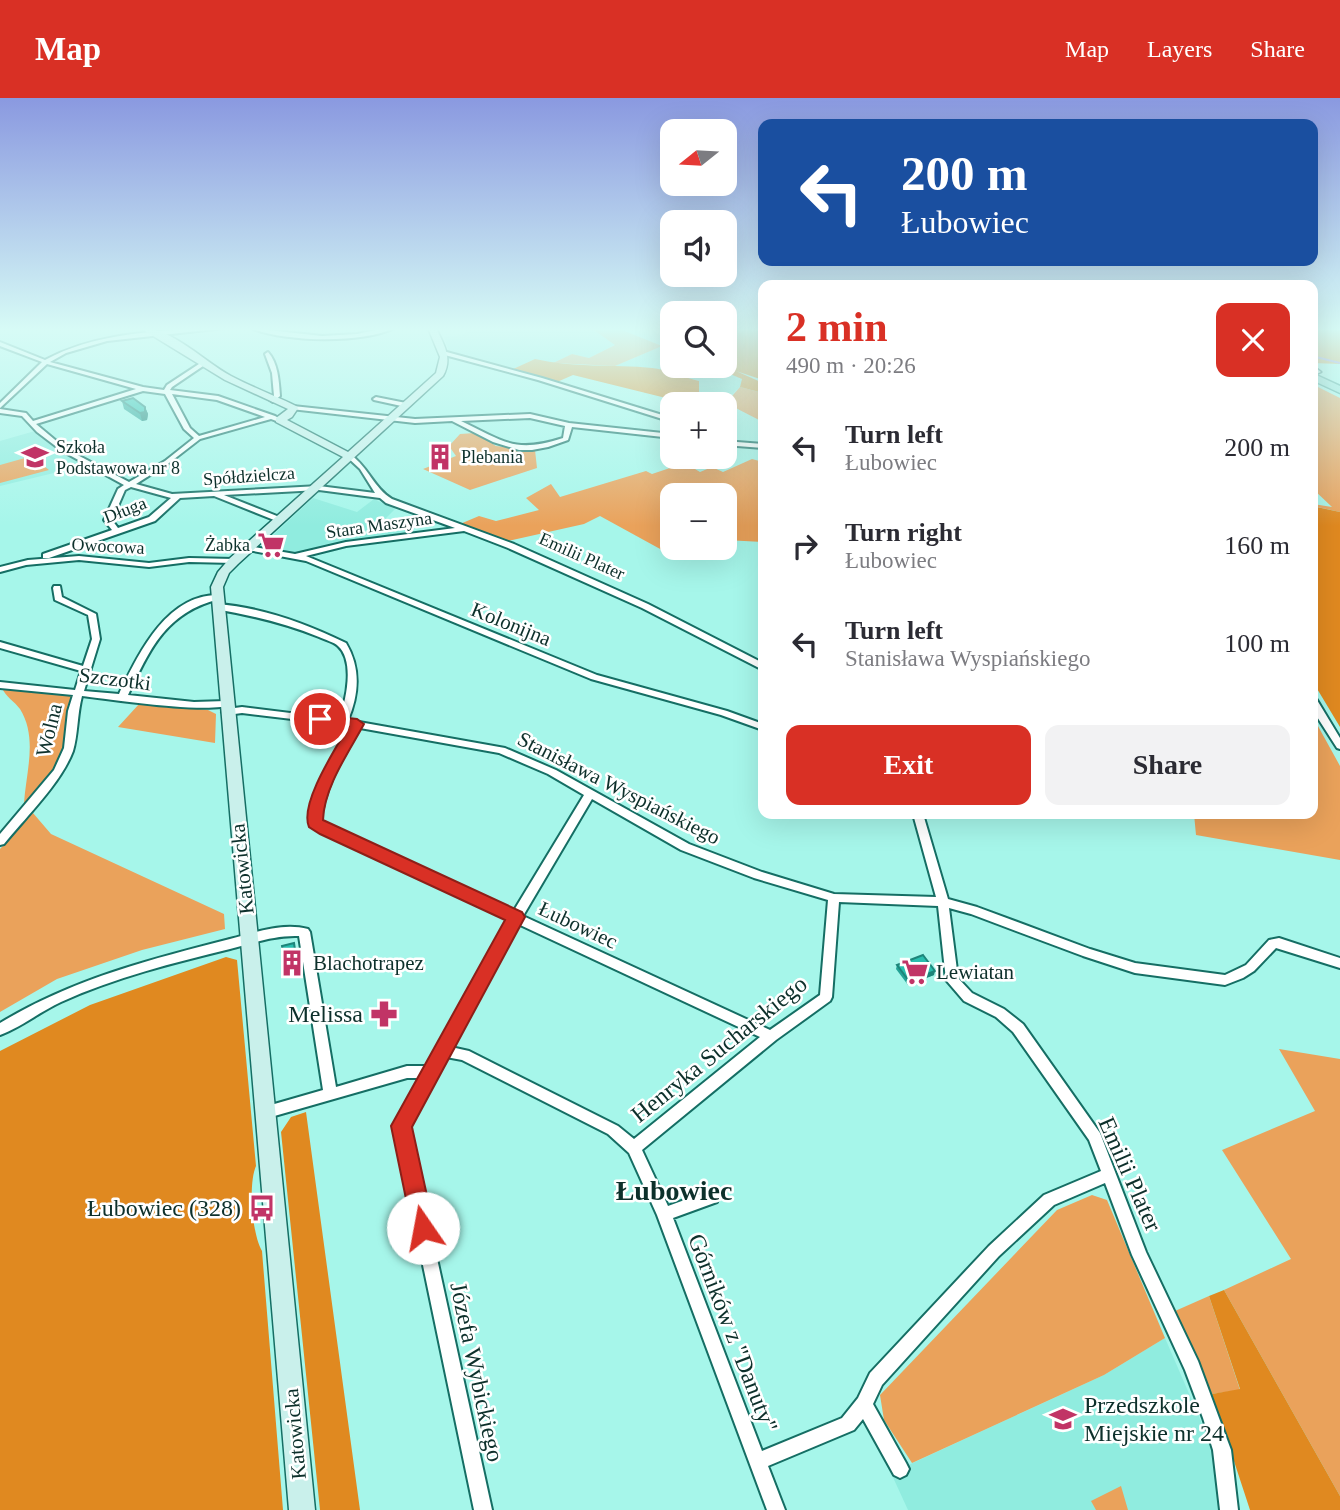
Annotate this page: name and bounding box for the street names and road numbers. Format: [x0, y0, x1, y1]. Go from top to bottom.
street label: Spółdzielcza [202, 463, 296, 489]
street label: Długa [101, 493, 149, 527]
street label: Stara Maszyna [325, 508, 433, 542]
street label: Emilii Plater [536, 528, 628, 584]
street label: Owocowa [71, 534, 145, 558]
street label: Kolonijna [468, 597, 555, 651]
street label: Szczotki [78, 663, 153, 695]
street label: Wolna [31, 700, 67, 759]
street label: Stanisława Wyspiańskiego [514, 726, 724, 850]
street label: Katowicka [225, 822, 259, 915]
street label: Łubowiec [535, 896, 621, 954]
street label: Henryka Sucharskiego [626, 970, 812, 1128]
street label: Emilii Plater [1093, 1113, 1167, 1235]
street label: Górników z "Danuty" [683, 1230, 783, 1436]
street label: Józefa Wybickiego [445, 1280, 509, 1464]
street label: Katowicka [279, 1387, 311, 1480]

